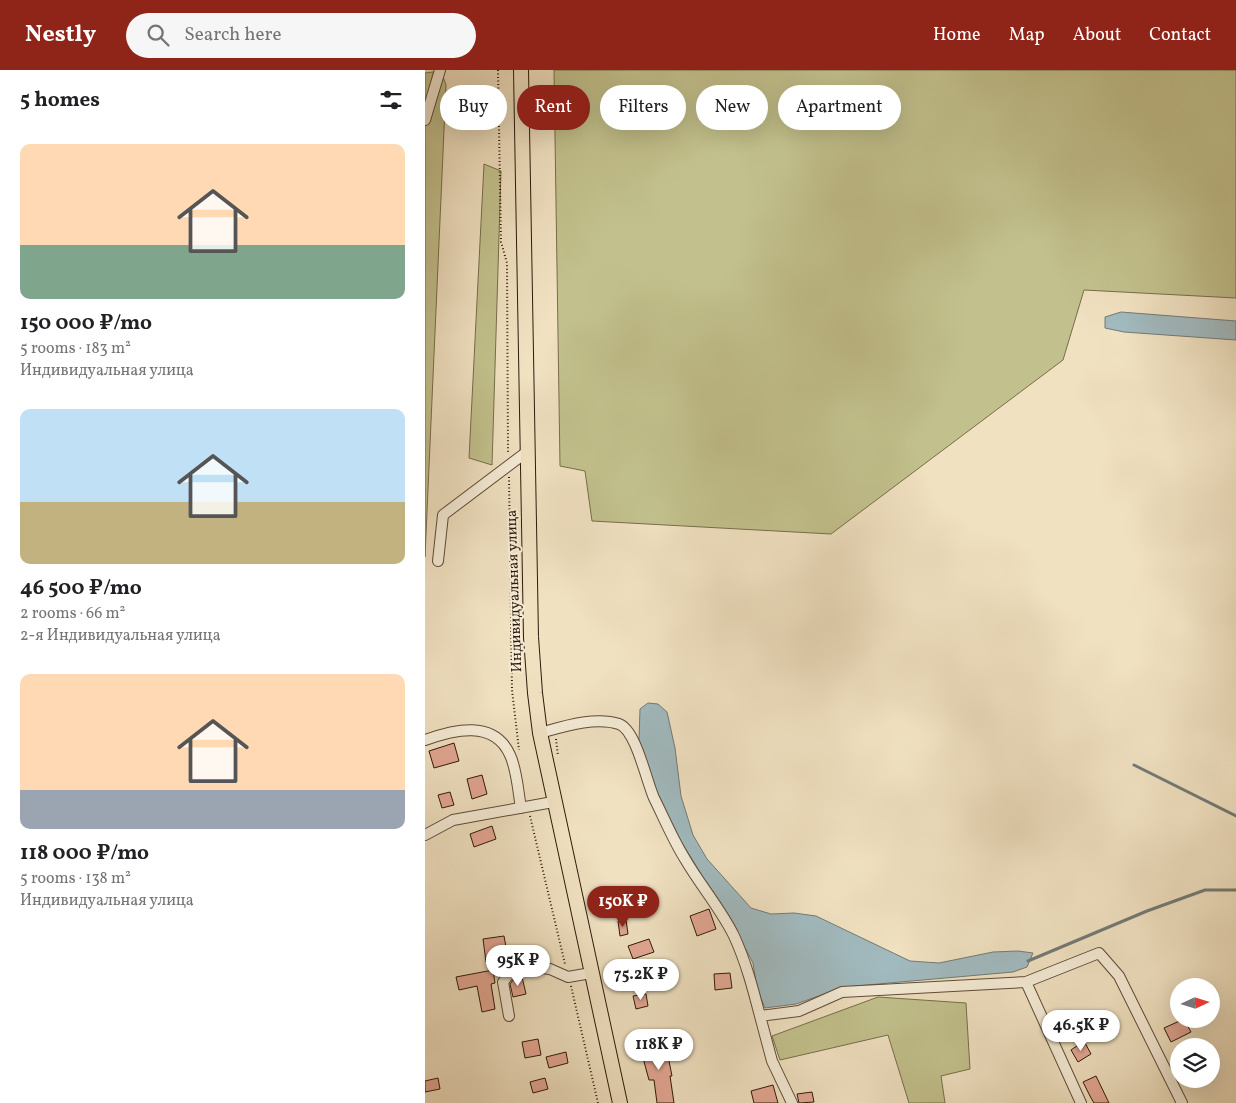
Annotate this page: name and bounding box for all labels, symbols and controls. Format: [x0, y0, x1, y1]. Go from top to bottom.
search box [126, 13, 476, 58]
text: Nestly [25, 18, 96, 52]
icon: search [144, 21, 172, 49]
text: Search here [184, 22, 282, 48]
text: Home [933, 23, 981, 48]
text: Map [1009, 23, 1045, 48]
text: About [1073, 23, 1121, 48]
text: Contact [1149, 23, 1211, 48]
chip: Buy [440, 85, 507, 130]
chip: Rent [517, 85, 590, 130]
chip: Filters [600, 85, 686, 130]
chip: New [696, 85, 768, 130]
chip: Apartment [778, 85, 901, 130]
text: 5 homes [20, 86, 100, 115]
icon: filters [377, 86, 405, 114]
icon: home [168, 176, 258, 266]
text: 150 000 ₽/mo [20, 309, 152, 338]
text: 5 rooms · 183 m² [20, 338, 131, 360]
text: Индивидуальная улица [20, 360, 194, 382]
icon: home [168, 441, 258, 531]
street label: Индивидуальная улица [502, 509, 528, 673]
text: 46 500 ₽/mo [20, 574, 142, 603]
text: 2 rooms · 66 m² [20, 603, 126, 625]
text: 2-я Индивидуальная улица [20, 625, 221, 647]
icon: home [168, 706, 258, 796]
text: 118 000 ₽/mo [20, 839, 149, 868]
text: 5 rooms · 138 m² [20, 868, 131, 890]
pin: 150K ₽ [582, 886, 664, 928]
text: Индивидуальная улица [20, 890, 194, 912]
text: 150K ₽ [598, 891, 648, 913]
pin: 95K ₽ [483, 944, 553, 987]
text: 95K ₽ [497, 950, 539, 972]
pin: 75.2K ₽ [595, 958, 687, 1001]
text: 75.2K ₽ [614, 964, 668, 986]
north arrow [1170, 978, 1220, 1028]
map controls [1170, 978, 1220, 1088]
pin: 46.5K ₽ [1035, 1010, 1127, 1052]
text: 46.5K ₽ [1053, 1015, 1109, 1037]
pin: 118K ₽ [618, 1028, 700, 1071]
text: 118K ₽ [635, 1034, 683, 1056]
button: layers [1170, 1038, 1220, 1088]

